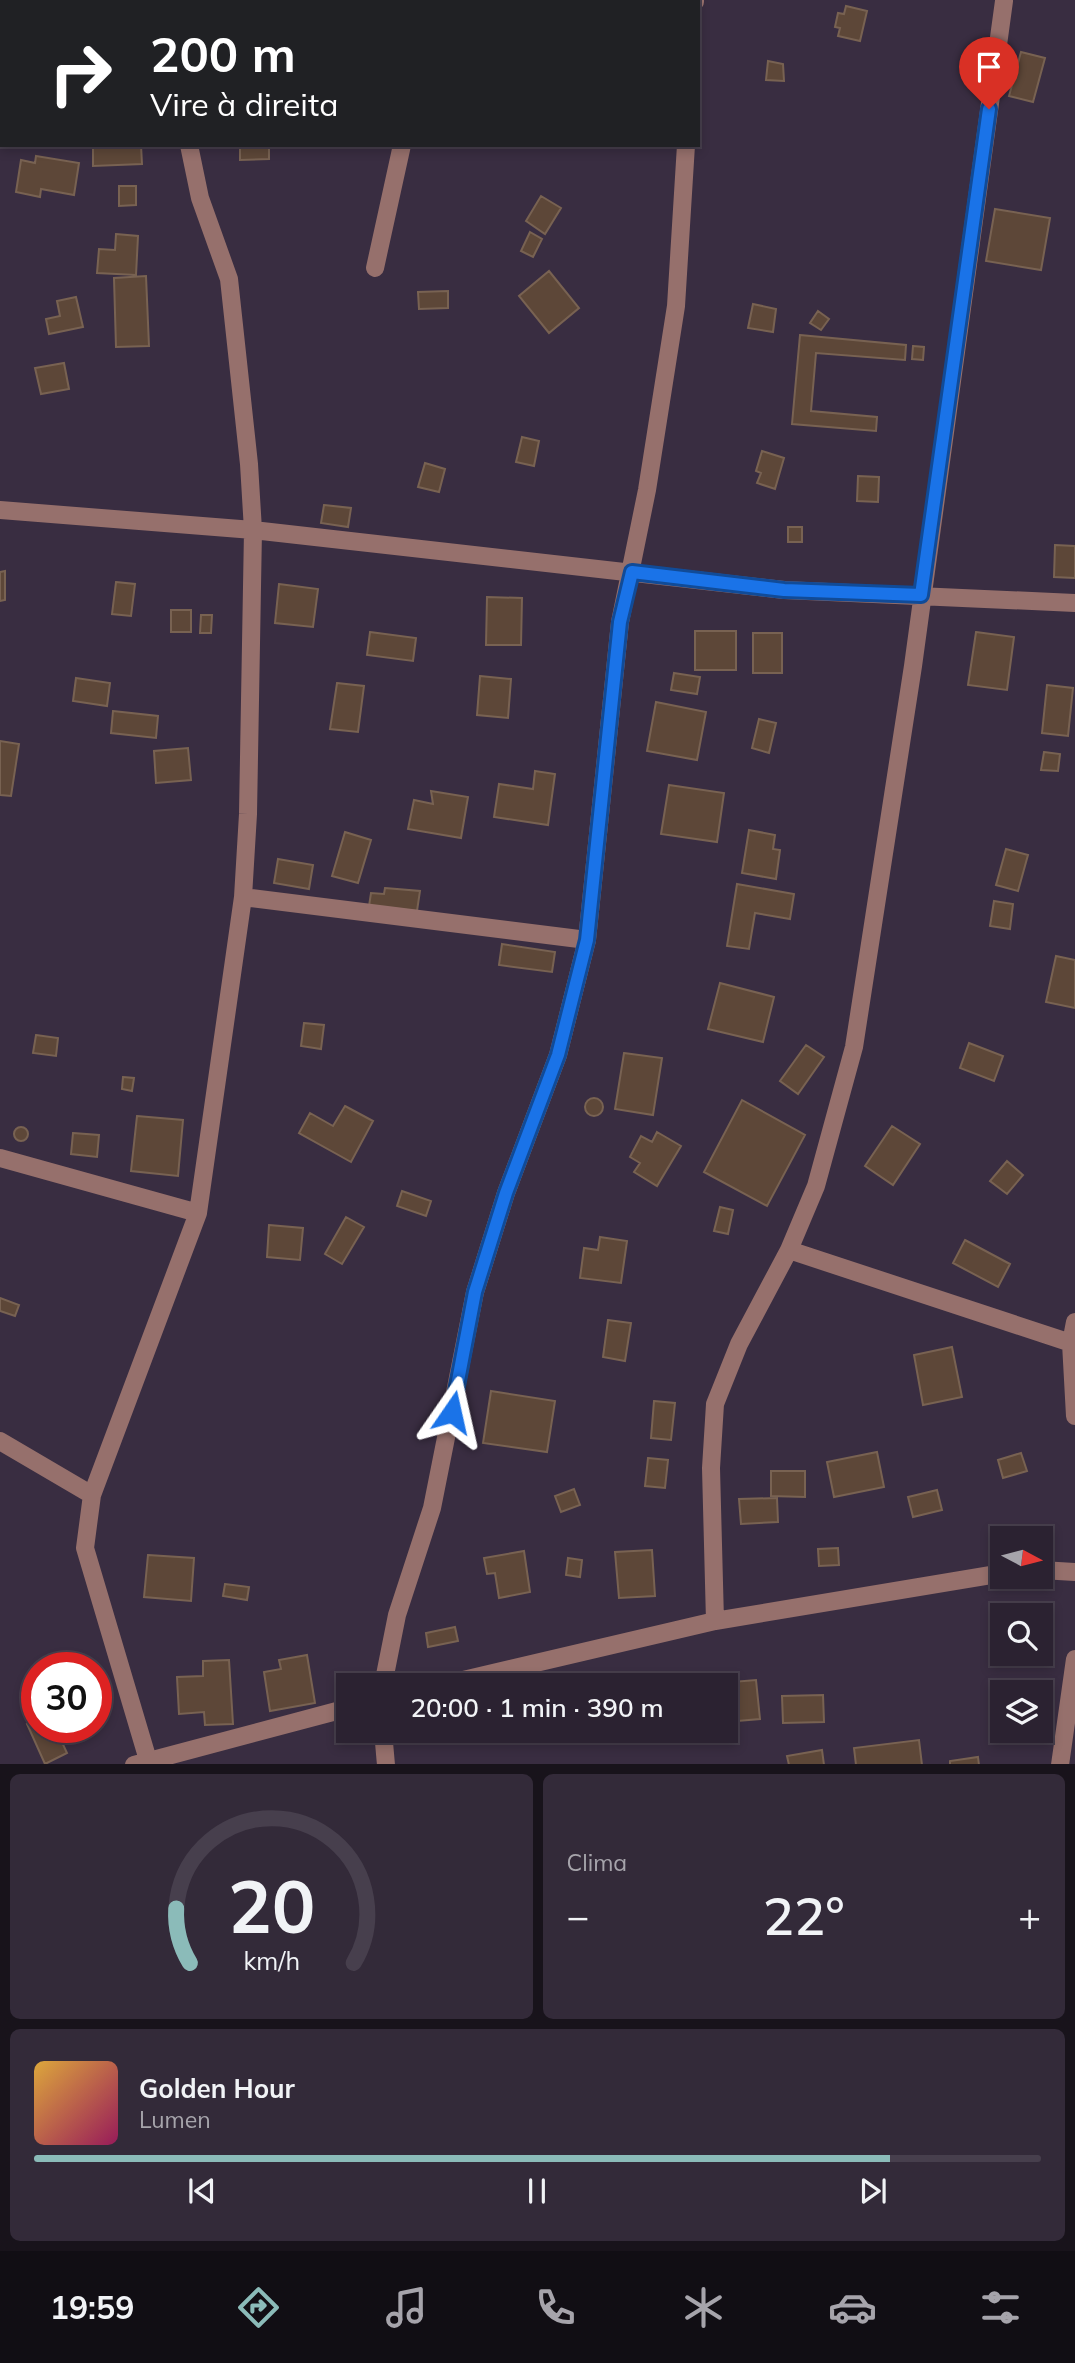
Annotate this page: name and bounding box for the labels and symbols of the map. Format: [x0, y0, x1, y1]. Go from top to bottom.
pin [959, 37, 1019, 109]
position arrow [415, 1375, 489, 1449]
north arrow [990, 1526, 1054, 1589]
speed limit sign: 30 [21, 1652, 112, 1743]

